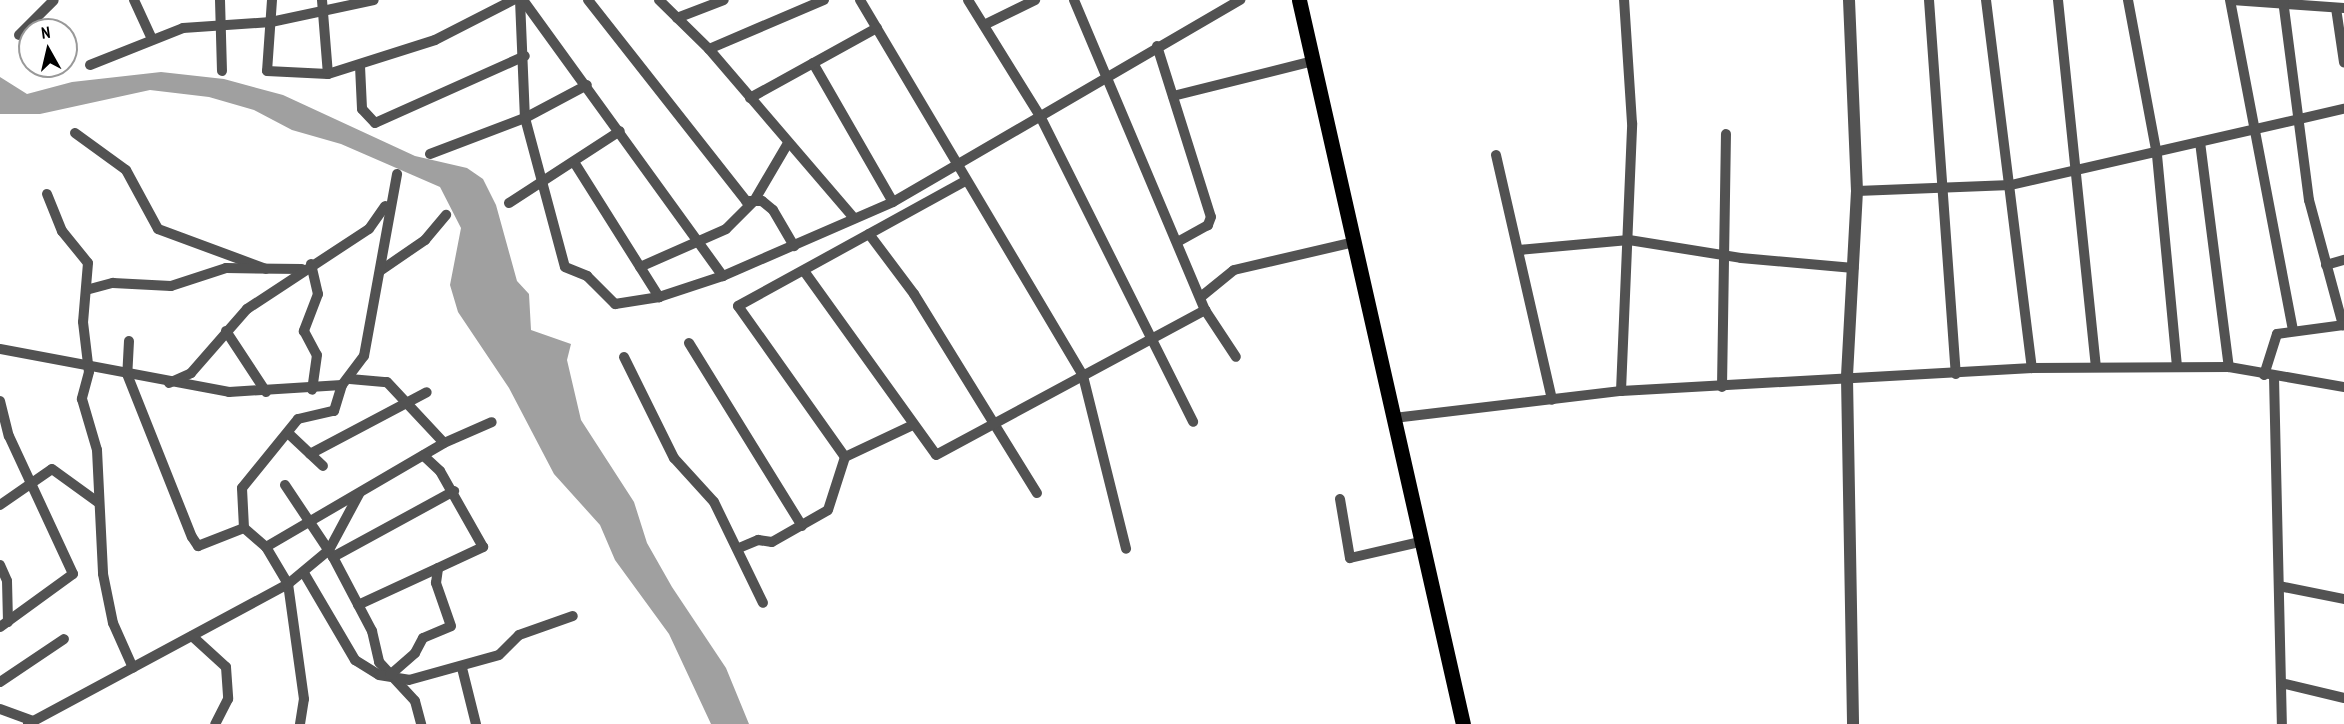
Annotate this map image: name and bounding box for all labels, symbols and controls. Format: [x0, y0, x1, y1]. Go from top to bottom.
north arrow [18, 18, 78, 78]
text: N [40, 22, 51, 43]

